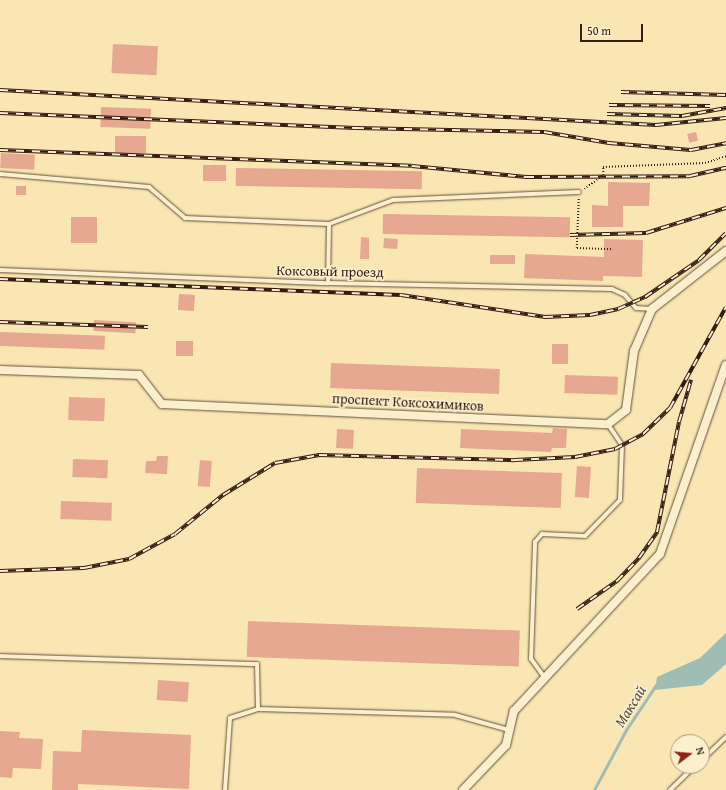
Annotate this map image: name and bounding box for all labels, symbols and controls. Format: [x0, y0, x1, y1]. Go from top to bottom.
scale bar [582, 16, 645, 42]
text: 50 m [587, 22, 611, 39]
street label: Коксовый проезд [276, 262, 384, 280]
street label: проспект Коксохимиков [332, 390, 484, 414]
water label: Максай [610, 682, 650, 730]
north arrow [670, 734, 710, 774]
text: N [692, 745, 709, 757]

